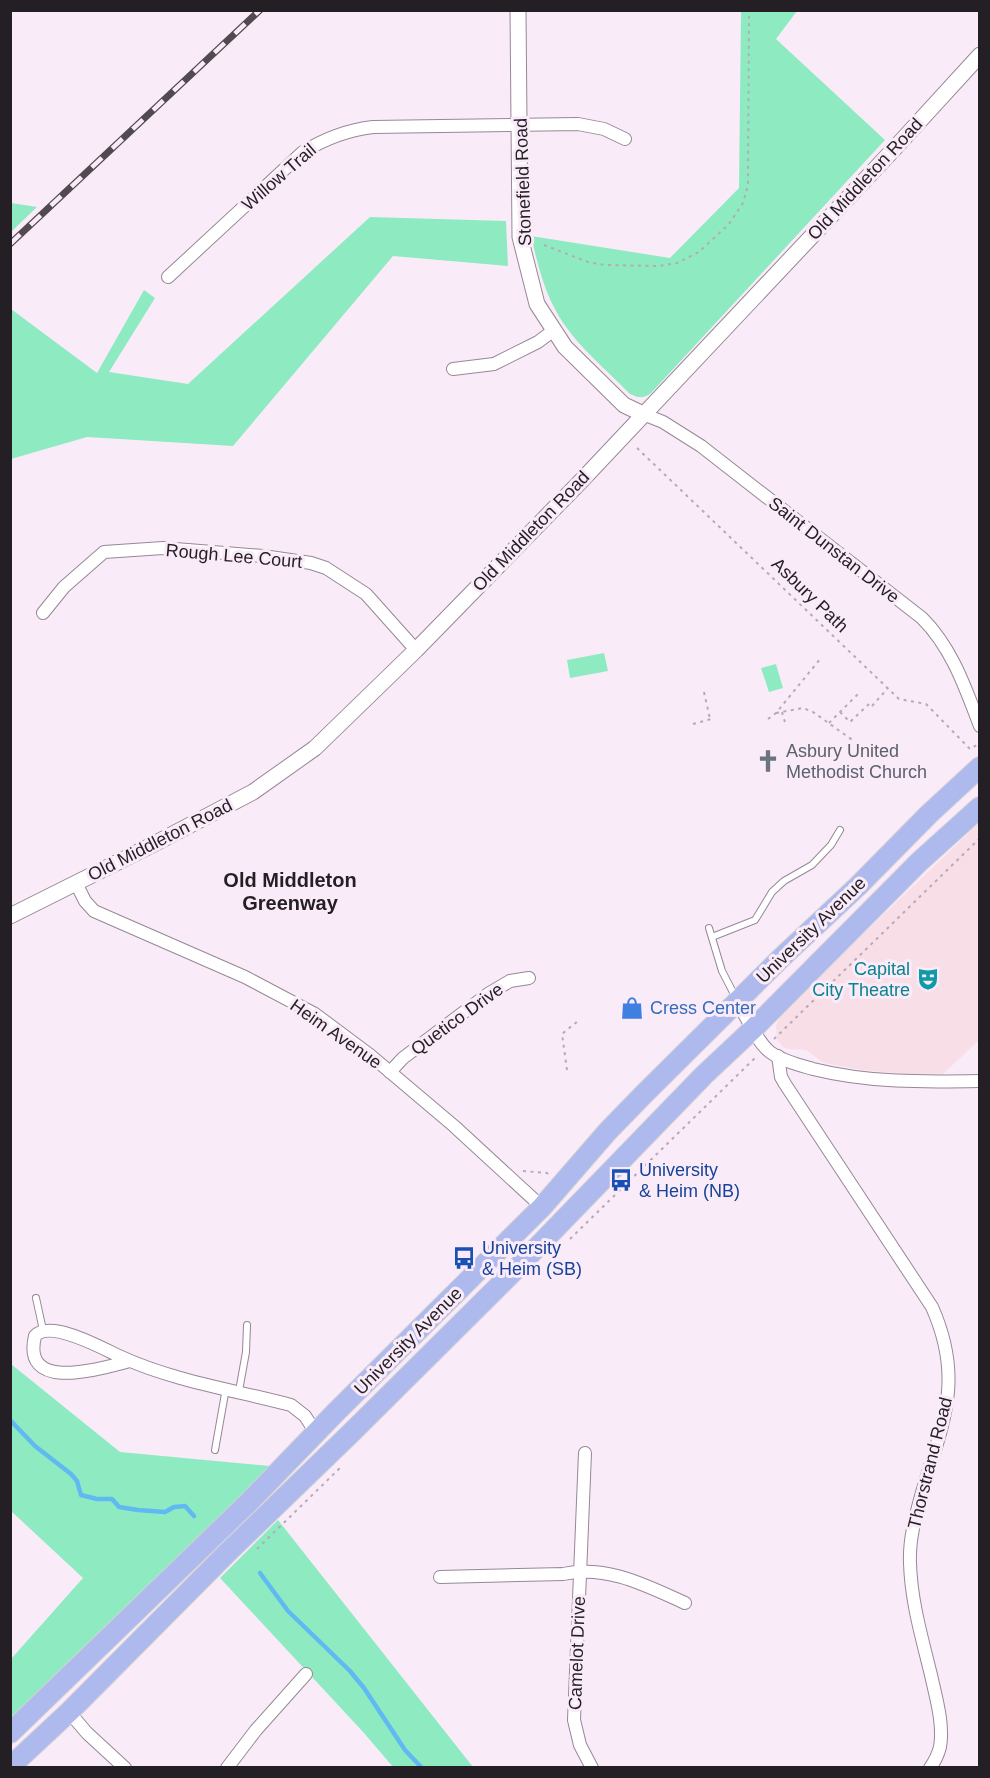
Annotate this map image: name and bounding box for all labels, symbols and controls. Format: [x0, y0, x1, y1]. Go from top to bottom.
street label: Old Middleton Road [803, 114, 927, 244]
street label: Stonefield Road [511, 118, 535, 246]
street label: Willow Trail [238, 140, 320, 214]
street label: Old Middleton Road [469, 467, 593, 595]
street label: Saint Dunstan Drive [765, 493, 903, 607]
street label: Rough Lee Court [165, 540, 303, 572]
street label: Asbury Path [768, 554, 852, 636]
place label: Asbury United Methodist Church [786, 741, 927, 782]
church icon: Asbury United Methodist Church [755, 748, 781, 774]
street label: Old Middleton Road [85, 795, 235, 885]
district label: Old Middleton Greenway [223, 869, 357, 914]
street label: University Avenue [752, 873, 870, 987]
place label: Capital City Theatre [812, 959, 910, 1000]
theatre icon: Capital City Theatre [915, 966, 941, 992]
street label: Quetico Drive [407, 979, 507, 1059]
street label: Heim Avenue [287, 995, 385, 1073]
shop icon: Cress Center [619, 995, 645, 1021]
place label: Cress Center [650, 998, 756, 1018]
place label: University & Heim (NB) [639, 1160, 740, 1201]
bus stop icon: University & Heim (NB) [608, 1167, 634, 1193]
place label: University & Heim (SB) [482, 1238, 582, 1279]
bus stop icon: University & Heim (SB) [451, 1245, 477, 1271]
street label: University Avenue [350, 1283, 466, 1399]
street label: Thorstrand Road [904, 1395, 956, 1531]
street label: Camelot Drive [565, 1596, 589, 1710]

